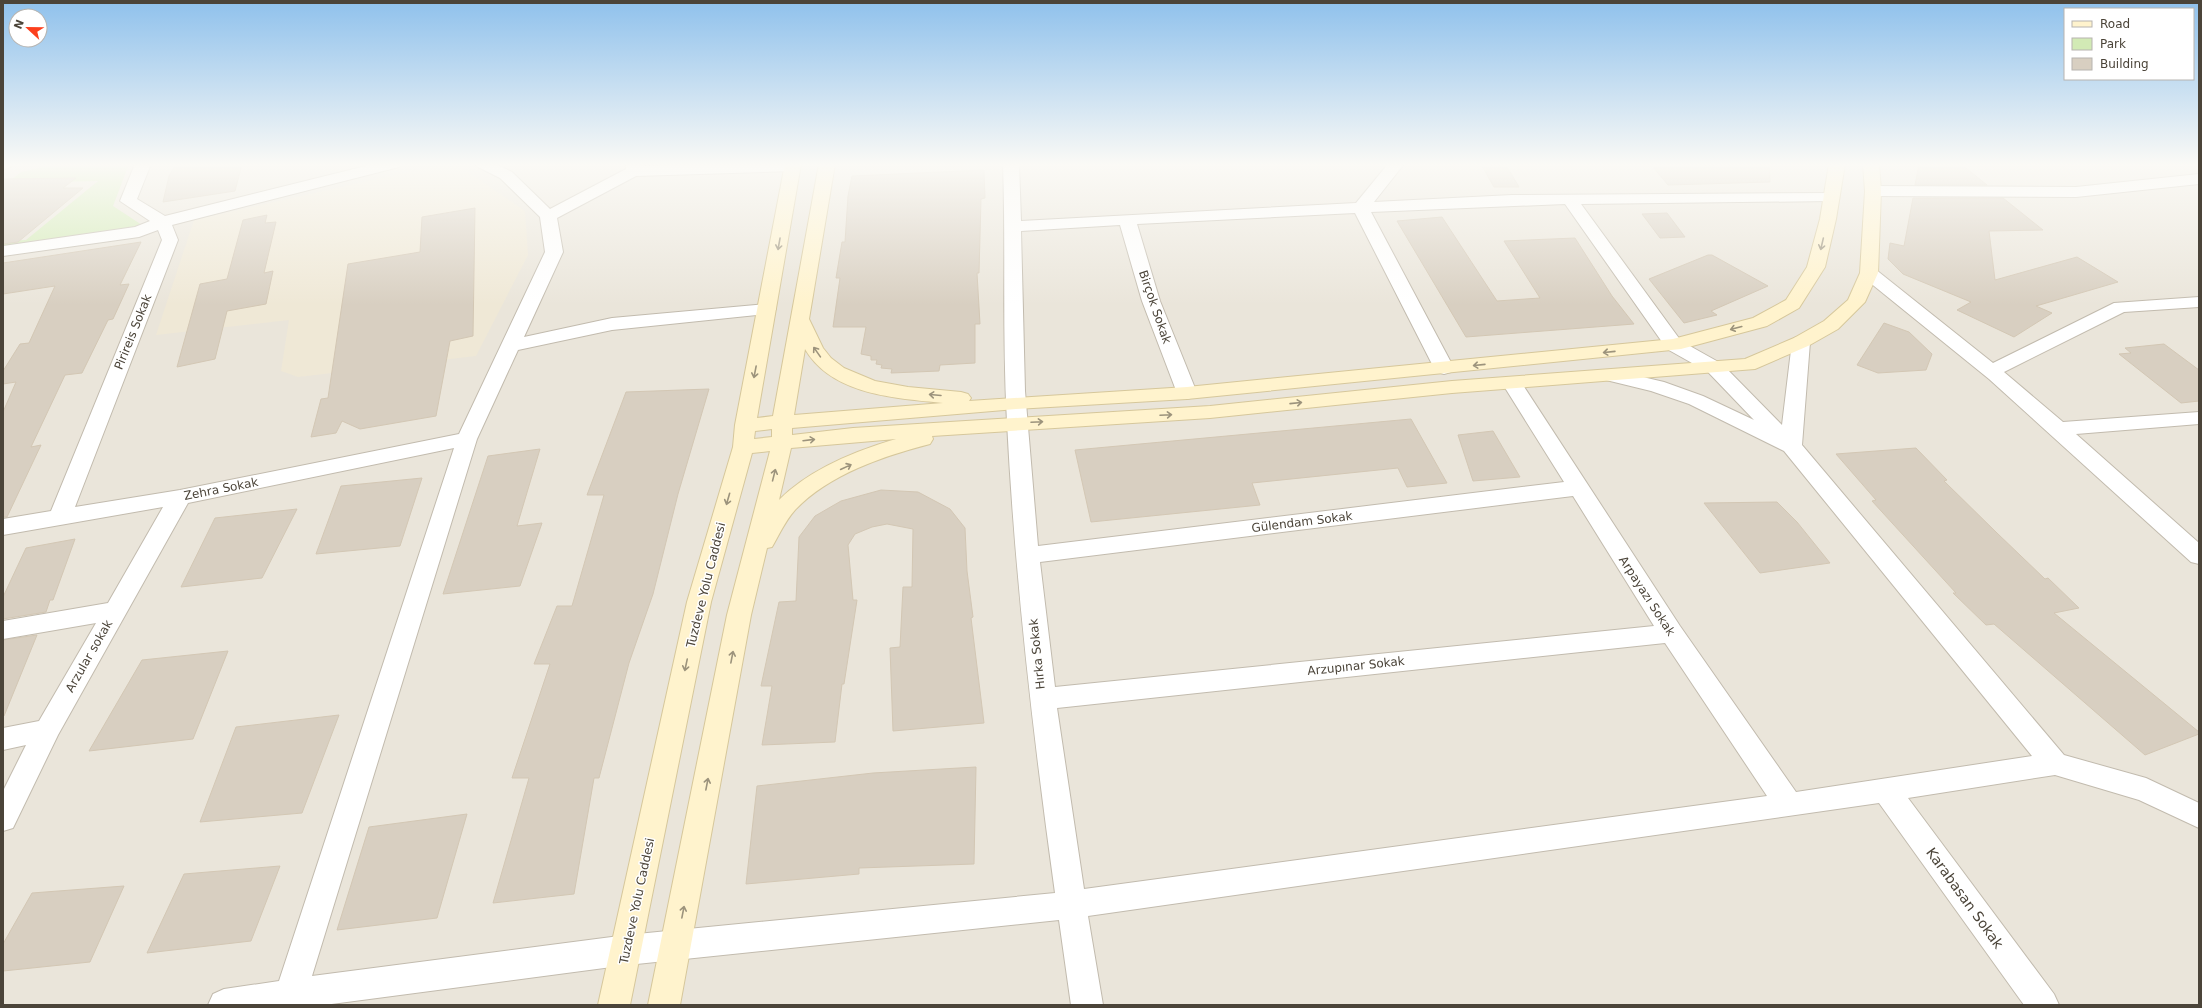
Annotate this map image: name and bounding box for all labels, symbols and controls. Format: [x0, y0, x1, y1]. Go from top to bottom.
north arrow [8, 8, 48, 48]
legend [2064, 8, 2194, 80]
text: Road [2100, 17, 2130, 31]
text: N [11, 18, 27, 31]
text: Park [2100, 37, 2126, 51]
text: Building [2100, 57, 2149, 71]
one-way arrow [774, 237, 782, 250]
one-way arrow [1818, 237, 1825, 250]
street label: Birçok Sokak [1136, 268, 1174, 346]
street label: Pirireis Sokak [112, 292, 154, 372]
one-way arrow [1730, 325, 1743, 332]
one-way arrow [813, 347, 821, 358]
one-way arrow [1603, 348, 1616, 356]
one-way arrow [1473, 361, 1486, 369]
one-way arrow [751, 365, 759, 378]
one-way arrow [929, 392, 942, 399]
one-way arrow [1289, 400, 1302, 407]
one-way arrow [1159, 411, 1172, 418]
one-way arrow [1030, 419, 1043, 426]
one-way arrow [802, 436, 815, 443]
one-way arrow [840, 463, 852, 470]
one-way arrow [770, 469, 778, 482]
street label: Zehra Sokak [183, 475, 259, 503]
one-way arrow [724, 492, 731, 505]
street label: Gülendam Sokak [1251, 509, 1353, 535]
street label: Tuzdeve Yolu Caddesi [683, 521, 728, 650]
street label: Arpayazı Sokak [1616, 554, 1678, 638]
street label: Arzular sokak [63, 617, 115, 695]
street label: Hırka Sokak [1026, 618, 1048, 690]
one-way arrow [728, 650, 736, 663]
street label: Arzupınar Sokak [1307, 654, 1405, 678]
one-way arrow [681, 658, 689, 671]
one-way arrow [704, 778, 712, 791]
street label: Tuzdeve Yolu Caddesi [617, 837, 657, 966]
street label: Karabasan Sokak [1923, 845, 2007, 952]
one-way arrow [680, 906, 688, 919]

